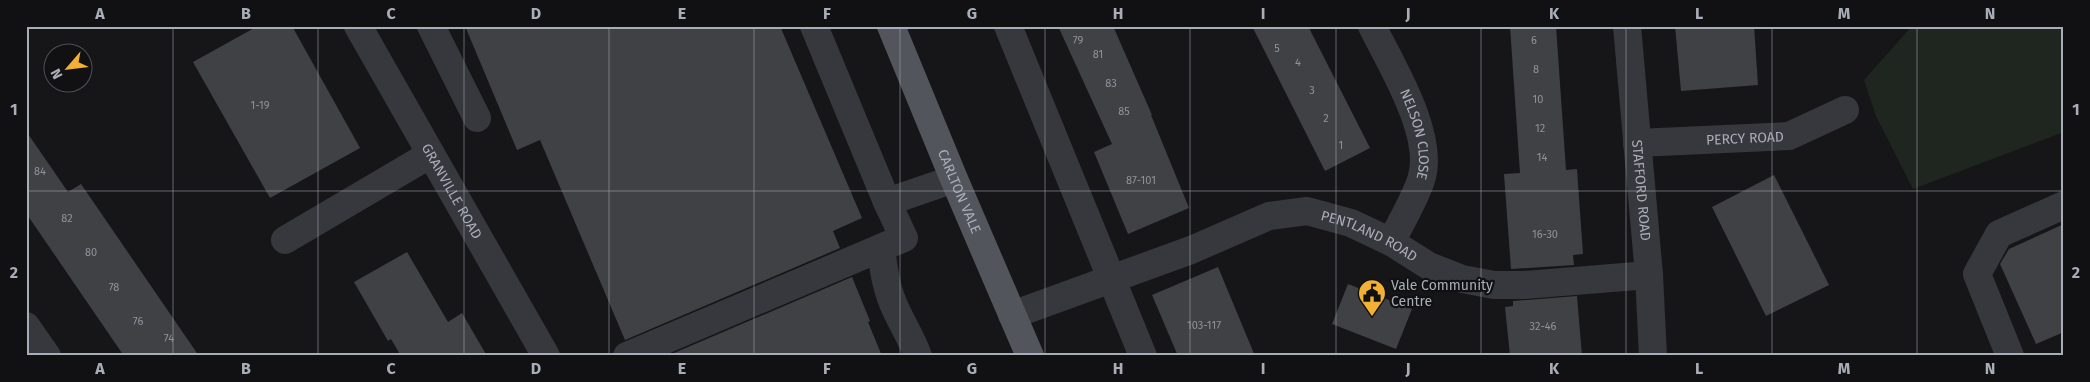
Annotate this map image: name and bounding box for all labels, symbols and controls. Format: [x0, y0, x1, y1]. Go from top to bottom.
text: A [94, 4, 105, 23]
text: B [241, 4, 251, 23]
text: C [386, 4, 396, 23]
text: D [531, 4, 541, 23]
text: E [678, 4, 686, 23]
text: F [823, 4, 831, 23]
text: G [967, 4, 977, 23]
text: H [1113, 4, 1123, 23]
text: I [1261, 4, 1265, 23]
text: J [1404, 4, 1411, 23]
text: K [1549, 4, 1560, 23]
text: L [1695, 4, 1703, 23]
text: M [1838, 4, 1851, 23]
text: N [1985, 4, 1995, 23]
house number: 79 [1073, 34, 1083, 47]
house number: 6 [1531, 34, 1537, 47]
north arrow [42, 42, 92, 92]
house number: 5 [1274, 42, 1280, 55]
house number: 81 [1093, 48, 1103, 61]
house number: 4 [1295, 56, 1301, 69]
house number: 8 [1533, 63, 1539, 76]
text: N [47, 66, 67, 82]
house number: 83 [1105, 77, 1117, 90]
house number: 3 [1309, 84, 1315, 97]
street label: NELSON CLOSE [1396, 86, 1432, 182]
house number: 10 [1533, 93, 1543, 106]
house number: 1-19 [251, 99, 270, 112]
text: 1 [10, 100, 18, 119]
text: 1 [2072, 100, 2080, 119]
house number: 85 [1118, 105, 1130, 118]
house number: 2 [1323, 112, 1329, 125]
house number: 12 [1535, 122, 1545, 135]
street label: PERCY ROAD [1706, 128, 1784, 149]
house number: 1 [1339, 139, 1343, 152]
street label: STAFFORD ROAD [1628, 139, 1654, 242]
street label: GRANVILLE ROAD [418, 141, 485, 242]
street label: CARLTON VALE [934, 147, 984, 236]
house number: 14 [1537, 151, 1547, 164]
house number: 84 [34, 165, 46, 178]
house number: 87-101 [1126, 174, 1156, 187]
street label: PENTLAND ROAD [1319, 207, 1420, 265]
house number: 82 [61, 212, 73, 225]
house number: 16-30 [1532, 228, 1558, 241]
house number: 80 [85, 246, 97, 259]
text: 2 [10, 263, 18, 282]
text: 2 [2072, 263, 2080, 282]
place label: Vale Community Centre [1391, 277, 1493, 310]
public building icon: Vale Community Centre [1357, 278, 1387, 317]
house number: 78 [109, 281, 119, 294]
house number: 76 [133, 315, 143, 328]
house number: 103-117 [1187, 319, 1221, 332]
house number: 32-46 [1530, 320, 1557, 333]
house number: 74 [164, 332, 174, 345]
text: A [94, 359, 105, 378]
text: B [241, 359, 251, 378]
text: C [386, 359, 396, 378]
text: D [531, 359, 541, 378]
text: E [678, 359, 686, 378]
text: F [823, 359, 831, 378]
text: G [967, 359, 977, 378]
text: H [1113, 359, 1123, 378]
text: I [1261, 359, 1265, 378]
text: J [1404, 359, 1411, 378]
text: K [1549, 359, 1560, 378]
text: L [1695, 359, 1703, 378]
text: M [1838, 359, 1851, 378]
text: N [1985, 359, 1995, 378]

